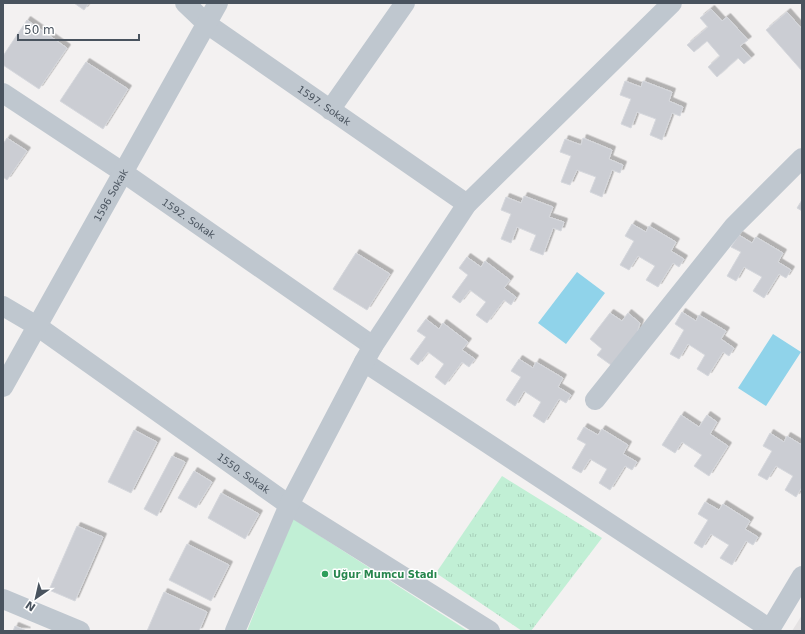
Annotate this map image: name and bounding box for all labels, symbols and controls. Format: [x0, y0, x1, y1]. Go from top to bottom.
scale bar [18, 16, 139, 42]
text: 50 m [24, 23, 55, 37]
street label: 1597. Sokak [295, 83, 353, 128]
street label: 1596 Sokak [92, 167, 130, 224]
street label: 1592. Sokak [160, 196, 217, 241]
street label: 1550. Sokak [215, 451, 272, 496]
marker: Uğur Mumcu Stadı [320, 569, 330, 579]
place label: Uğur Mumcu Stadı [333, 569, 437, 580]
north arrow [16, 578, 56, 618]
text: N [23, 598, 38, 614]

